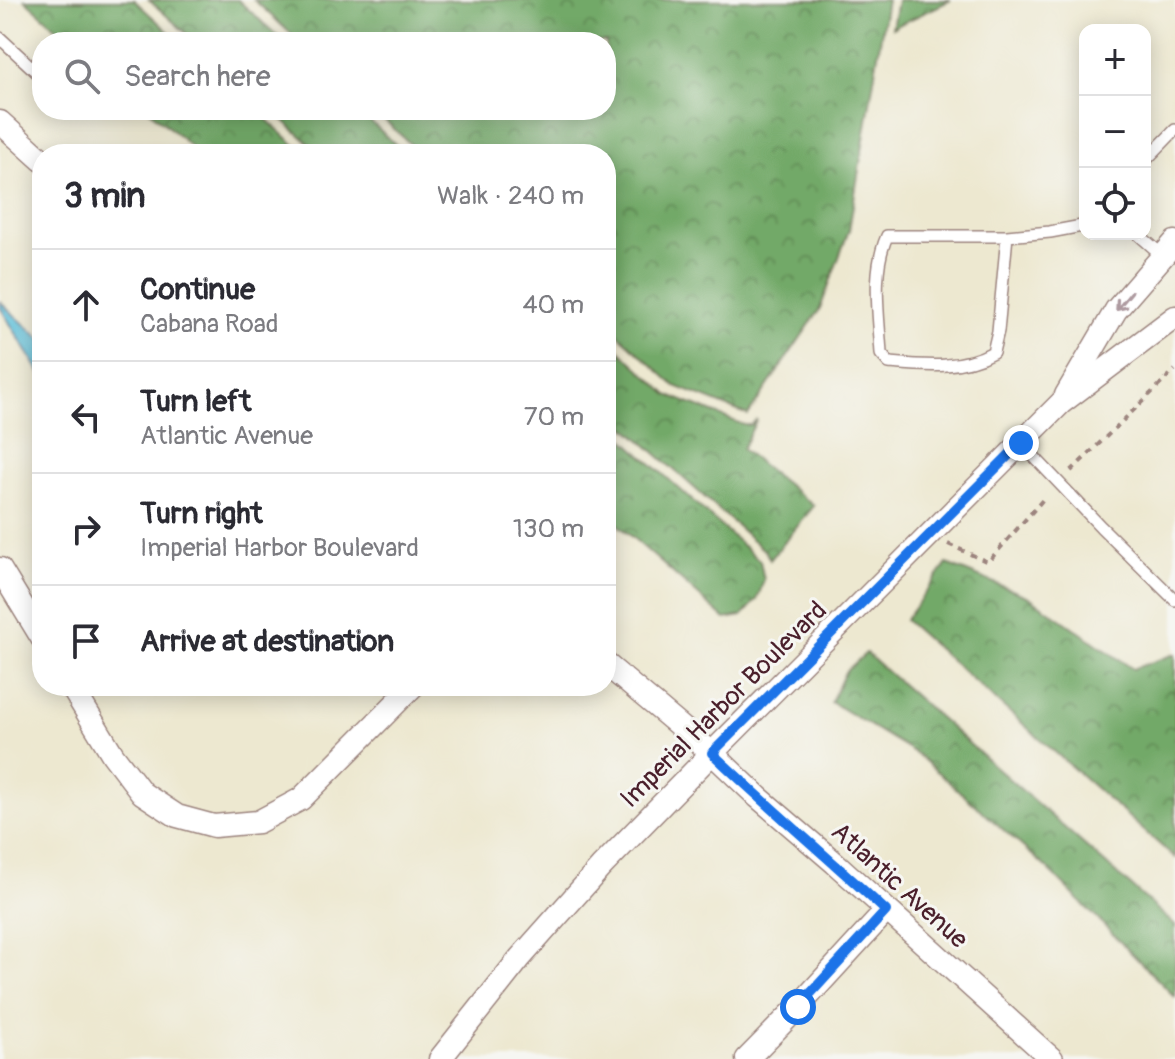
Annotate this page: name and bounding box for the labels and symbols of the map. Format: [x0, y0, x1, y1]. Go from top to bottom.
one-way arrow [1115, 290, 1133, 311]
route end [1003, 425, 1039, 461]
street label: Imperial Harbor Boulevard [614, 595, 834, 815]
street label: Atlantic Avenue [824, 816, 975, 956]
route start [780, 989, 816, 1025]

